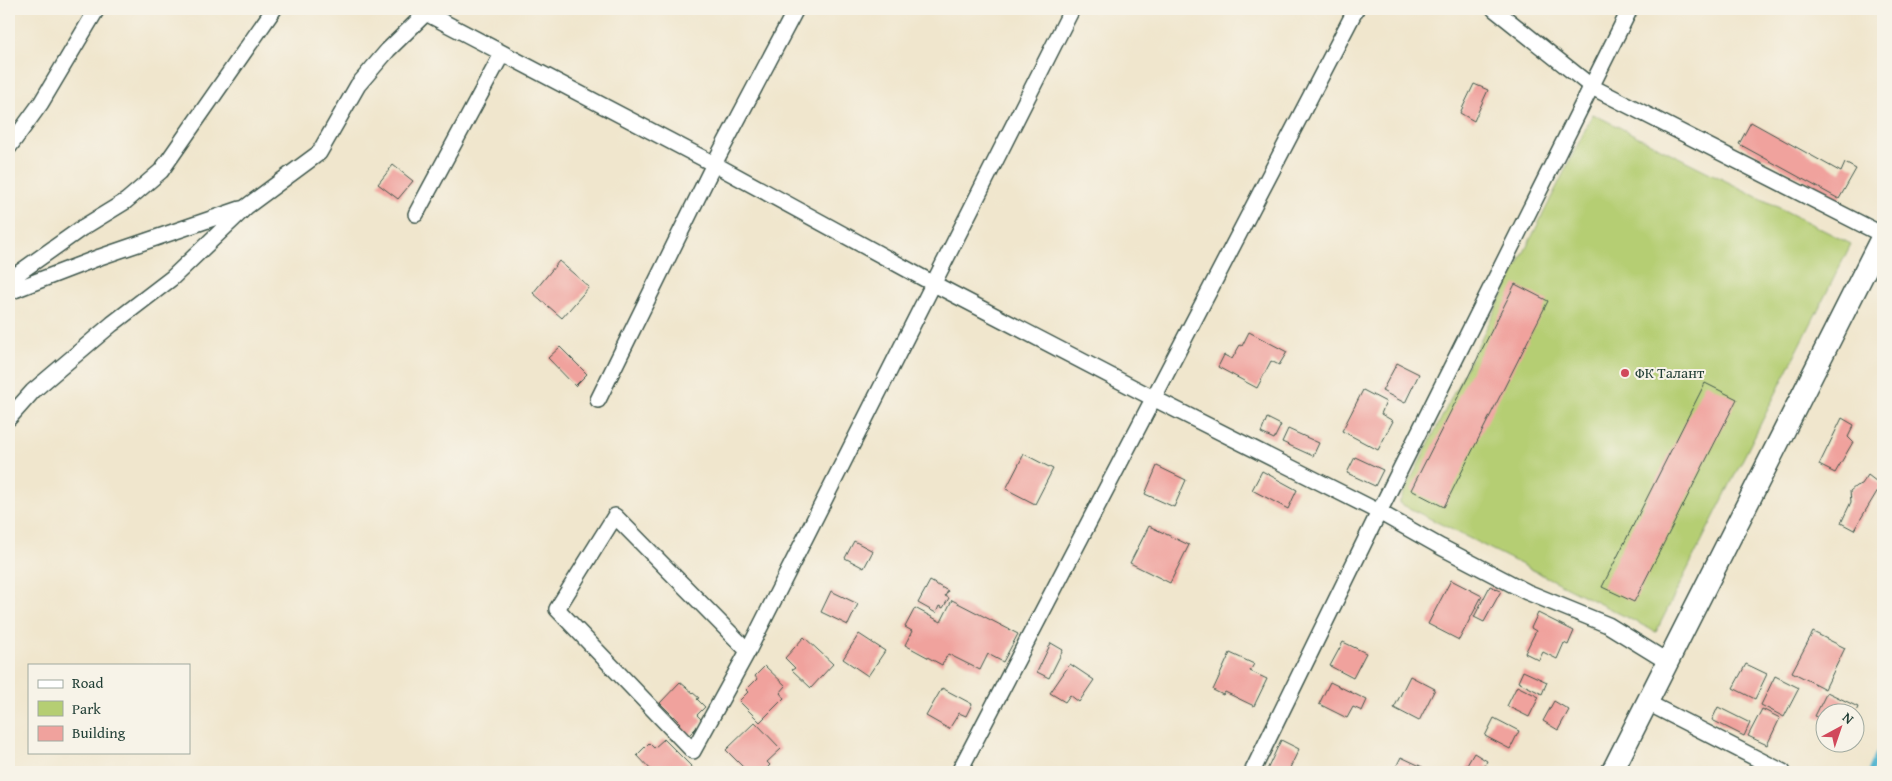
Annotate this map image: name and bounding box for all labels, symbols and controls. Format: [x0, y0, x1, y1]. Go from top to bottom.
place label: ФК Талант [1635, 362, 1705, 383]
marker: ФК Талант [1619, 367, 1631, 379]
legend [28, 664, 190, 754]
text: Road [72, 672, 103, 693]
text: Park [72, 698, 101, 719]
north arrow [1814, 704, 1864, 754]
text: N [1838, 707, 1859, 729]
text: Building [72, 722, 126, 743]

